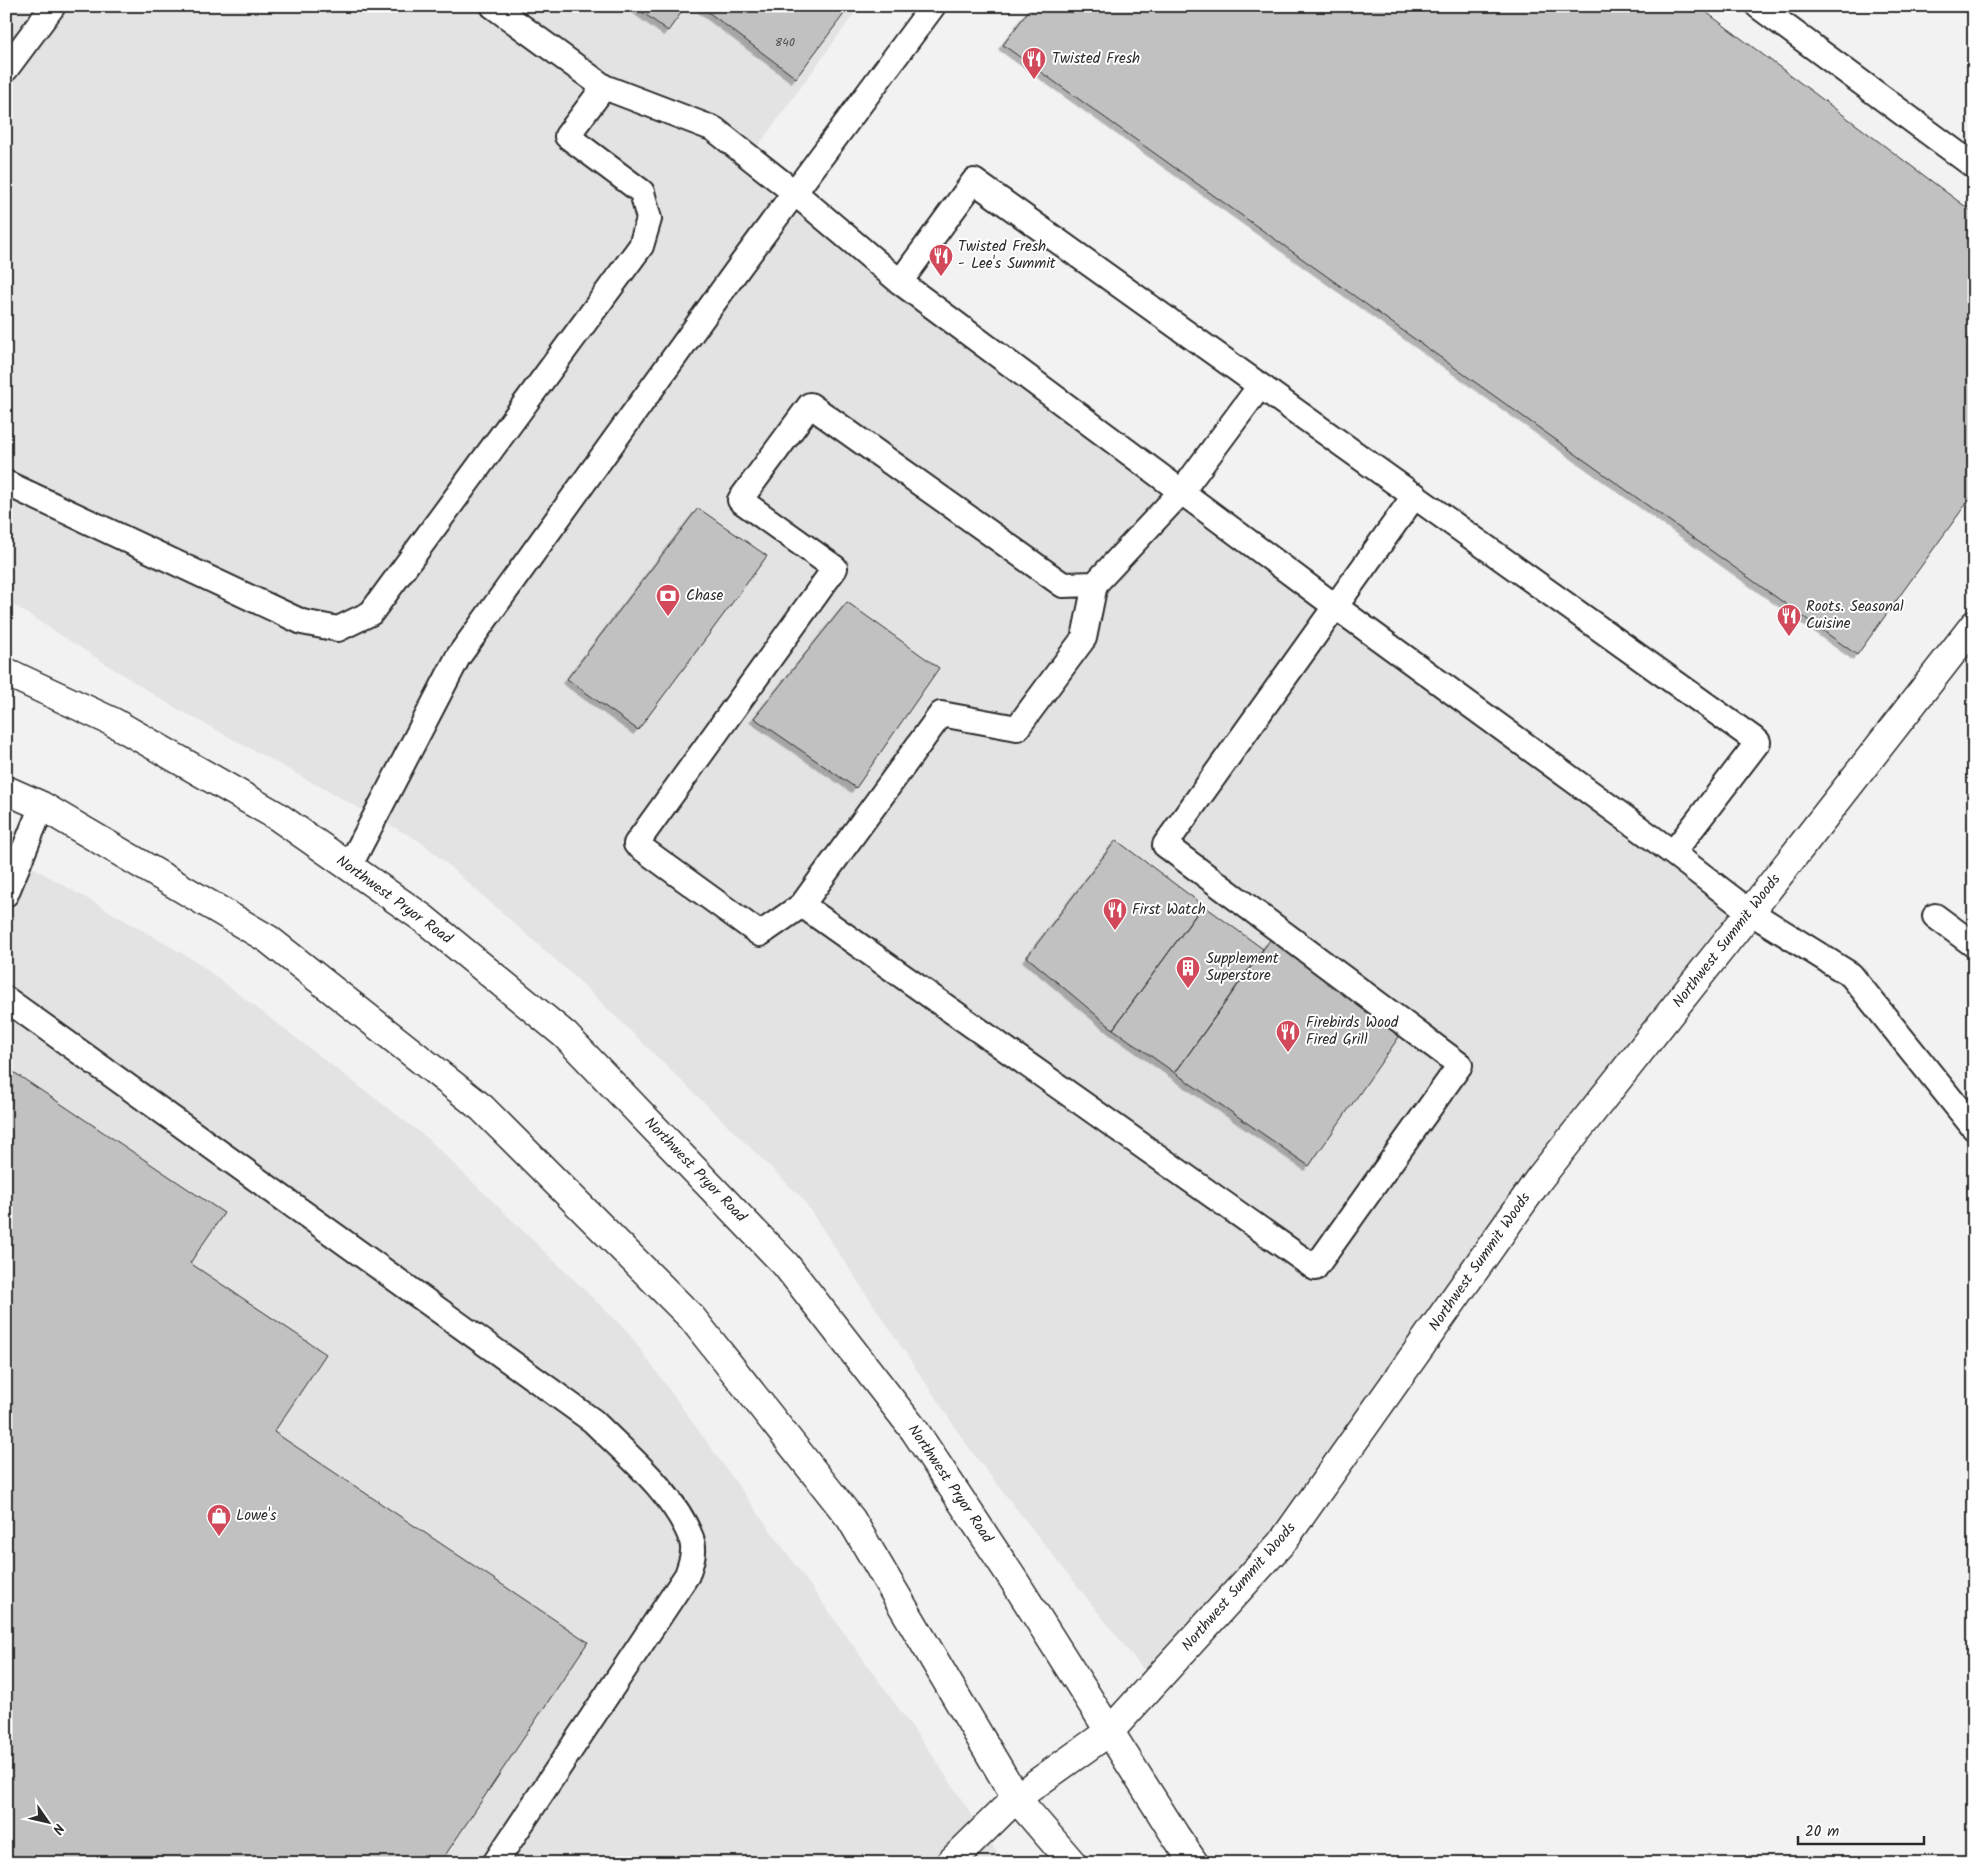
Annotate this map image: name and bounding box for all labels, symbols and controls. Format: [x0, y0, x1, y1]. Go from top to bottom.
house number: 840 [775, 33, 795, 52]
restaurant icon: Twisted Fresh [1021, 46, 1047, 80]
place label: Twisted Fresh [1052, 47, 1140, 71]
place label: Twisted Fresh - Lee's Summit [958, 235, 1056, 276]
restaurant icon: Twisted Fresh - Lee's Summit [928, 243, 954, 277]
bank icon: Chase [655, 583, 681, 617]
place label: Chase [686, 584, 723, 608]
place label: Roots. Seasonal Cuisine [1806, 595, 1904, 636]
restaurant icon: Roots. Seasonal Cuisine [1776, 603, 1802, 637]
street label: Northwest Pryor Road [331, 849, 458, 951]
street label: Northwest Summit Woods [1667, 868, 1787, 1013]
restaurant icon: First Watch [1102, 897, 1128, 931]
place label: First Watch [1132, 898, 1206, 922]
place label: Supplement Superstore [1206, 947, 1279, 988]
building icon: Supplement Superstore [1175, 955, 1201, 989]
place label: Firebirds Wood Fired Grill [1306, 1011, 1399, 1052]
restaurant icon: Firebirds Wood Fired Grill [1275, 1019, 1301, 1053]
street label: Northwest Pryor Road [638, 1112, 752, 1229]
street label: Northwest Summit Woods [1423, 1187, 1537, 1336]
street label: Northwest Pryor Road [901, 1420, 999, 1549]
shop icon: Lowe's [206, 1503, 232, 1537]
place label: Lowe's [236, 1504, 277, 1528]
street label: Northwest Summit Woods [1176, 1517, 1302, 1657]
north arrow [22, 1796, 72, 1846]
scale bar [1798, 1814, 1924, 1846]
text: N [46, 1819, 70, 1839]
text: 20 m [1805, 1820, 1839, 1844]

